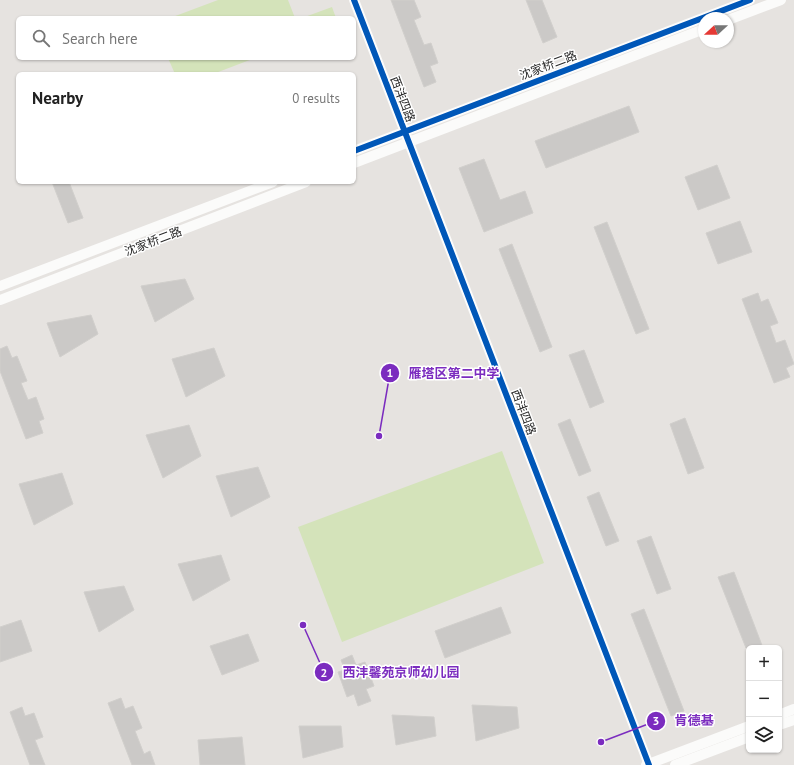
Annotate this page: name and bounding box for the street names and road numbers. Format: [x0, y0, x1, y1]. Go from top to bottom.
street label: 沈家桥二路 [517, 47, 579, 83]
street label: 西沣四路 [387, 74, 419, 124]
street label: 沈家桥二路 [122, 223, 184, 259]
street label: 西沣四路 [508, 387, 540, 437]

